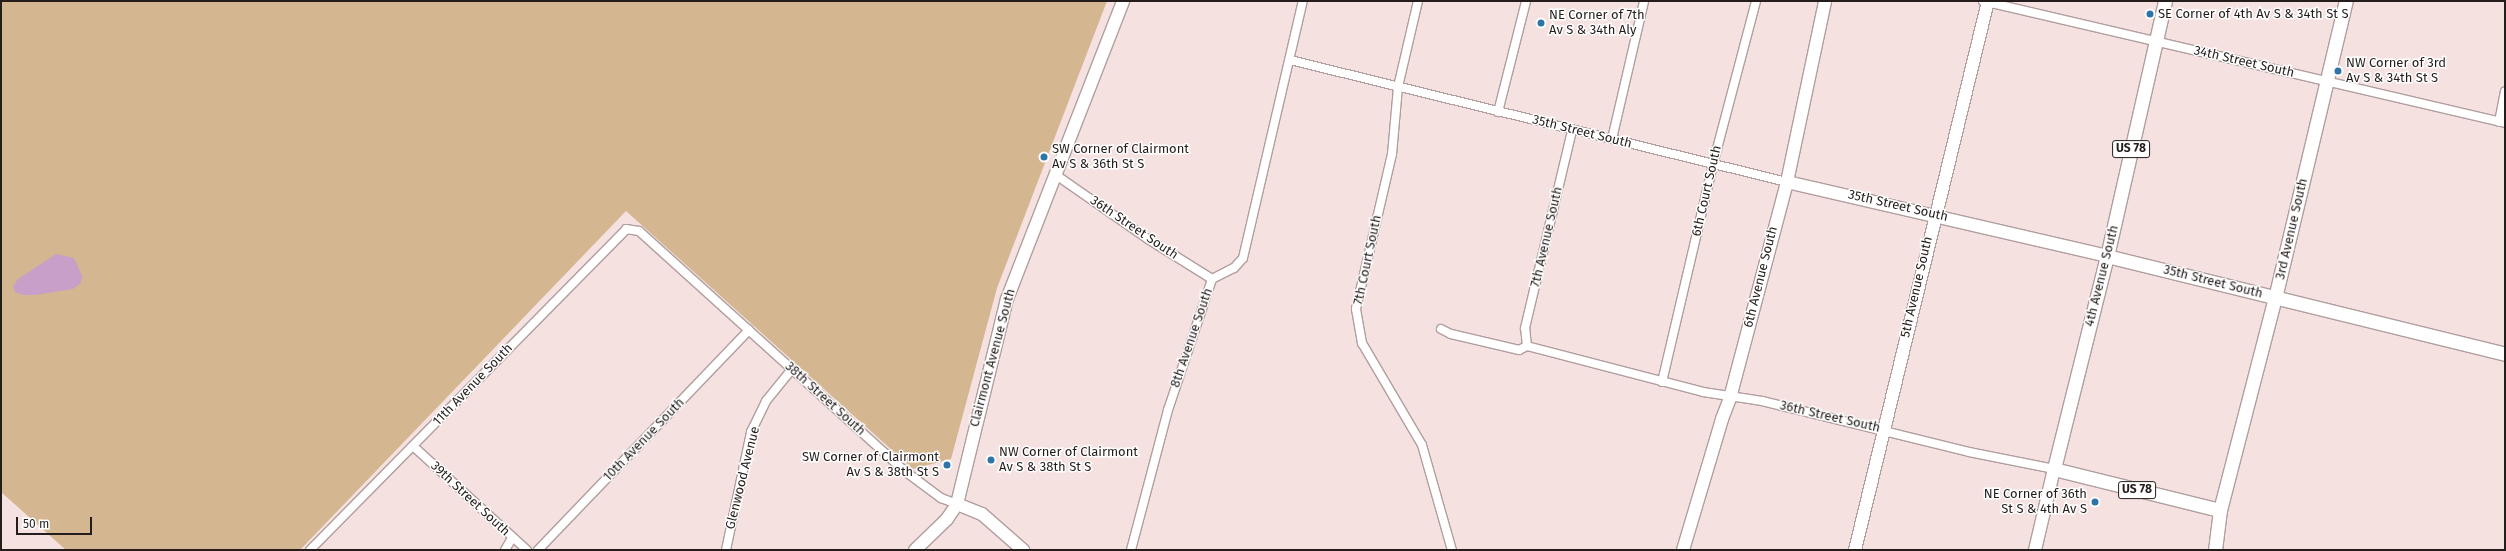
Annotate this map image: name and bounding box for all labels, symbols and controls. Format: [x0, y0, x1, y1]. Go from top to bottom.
place label: SE Corner of 4th Av S & 34th St S [2158, 6, 2348, 22]
place label: NE Corner of 7th Av S & 34th Aly [1549, 8, 1645, 39]
marker: SE Corner of 4th Av S & 34th St S [2145, 9, 2155, 19]
marker: NE Corner of 7th Av S & 34th Aly [1536, 18, 1546, 28]
street label: 34th Street South [2192, 43, 2296, 81]
place label: NW Corner of 3rd Av S & 34th St S [2346, 56, 2446, 87]
marker: NW Corner of 3rd Av S & 34th St S [2333, 66, 2343, 76]
street label: 35th Street South [1531, 112, 1633, 152]
road number: US 78 [2112, 139, 2150, 159]
place label: SW Corner of Clairmont Av S & 36th St S [1052, 142, 1189, 173]
street label: 6th Court South [1689, 144, 1725, 238]
marker: SW Corner of Clairmont Av S & 36th St S [1039, 152, 1049, 162]
street label: 3rd Avenue South [2273, 177, 2311, 281]
street label: 7th Avenue South [1528, 185, 1566, 289]
street label: 35th Street South [1847, 187, 1949, 225]
street label: 36th Street South [1087, 193, 1181, 263]
street label: 7th Court South [1351, 214, 1385, 306]
street label: 4th Avenue South [2082, 224, 2122, 328]
street label: 6th Avenue South [1741, 225, 1781, 329]
street label: 5th Avenue South [1898, 235, 1936, 339]
street label: 35th Street South [2162, 262, 2264, 302]
street label: 8th Avenue South [1168, 286, 1216, 390]
street label: Clairmont Avenue South [967, 287, 1019, 429]
street label: 11th Avenue South [430, 341, 516, 429]
street label: 38th Street South [782, 359, 868, 439]
street label: 10th Avenue South [600, 395, 688, 485]
street label: 36th Street South [1778, 398, 1882, 436]
street label: Glenwood Avenue [723, 425, 763, 531]
place label: NW Corner of Clairmont Av S & 38th St S [999, 445, 1138, 476]
place label: SW Corner of Clairmont Av S & 38th St S [802, 450, 939, 481]
marker: NW Corner of Clairmont Av S & 38th St S [986, 455, 996, 465]
street label: 39th Street South [427, 458, 513, 540]
marker: SW Corner of Clairmont Av S & 38th St S [942, 460, 952, 470]
road number: US 78 [2118, 480, 2156, 500]
place label: NE Corner of 36th St S & 4th Av S [1984, 487, 2087, 518]
marker: NE Corner of 36th St S & 4th Av S [2090, 497, 2100, 507]
scale bar [18, 509, 94, 535]
text: 50 m [23, 517, 49, 531]

